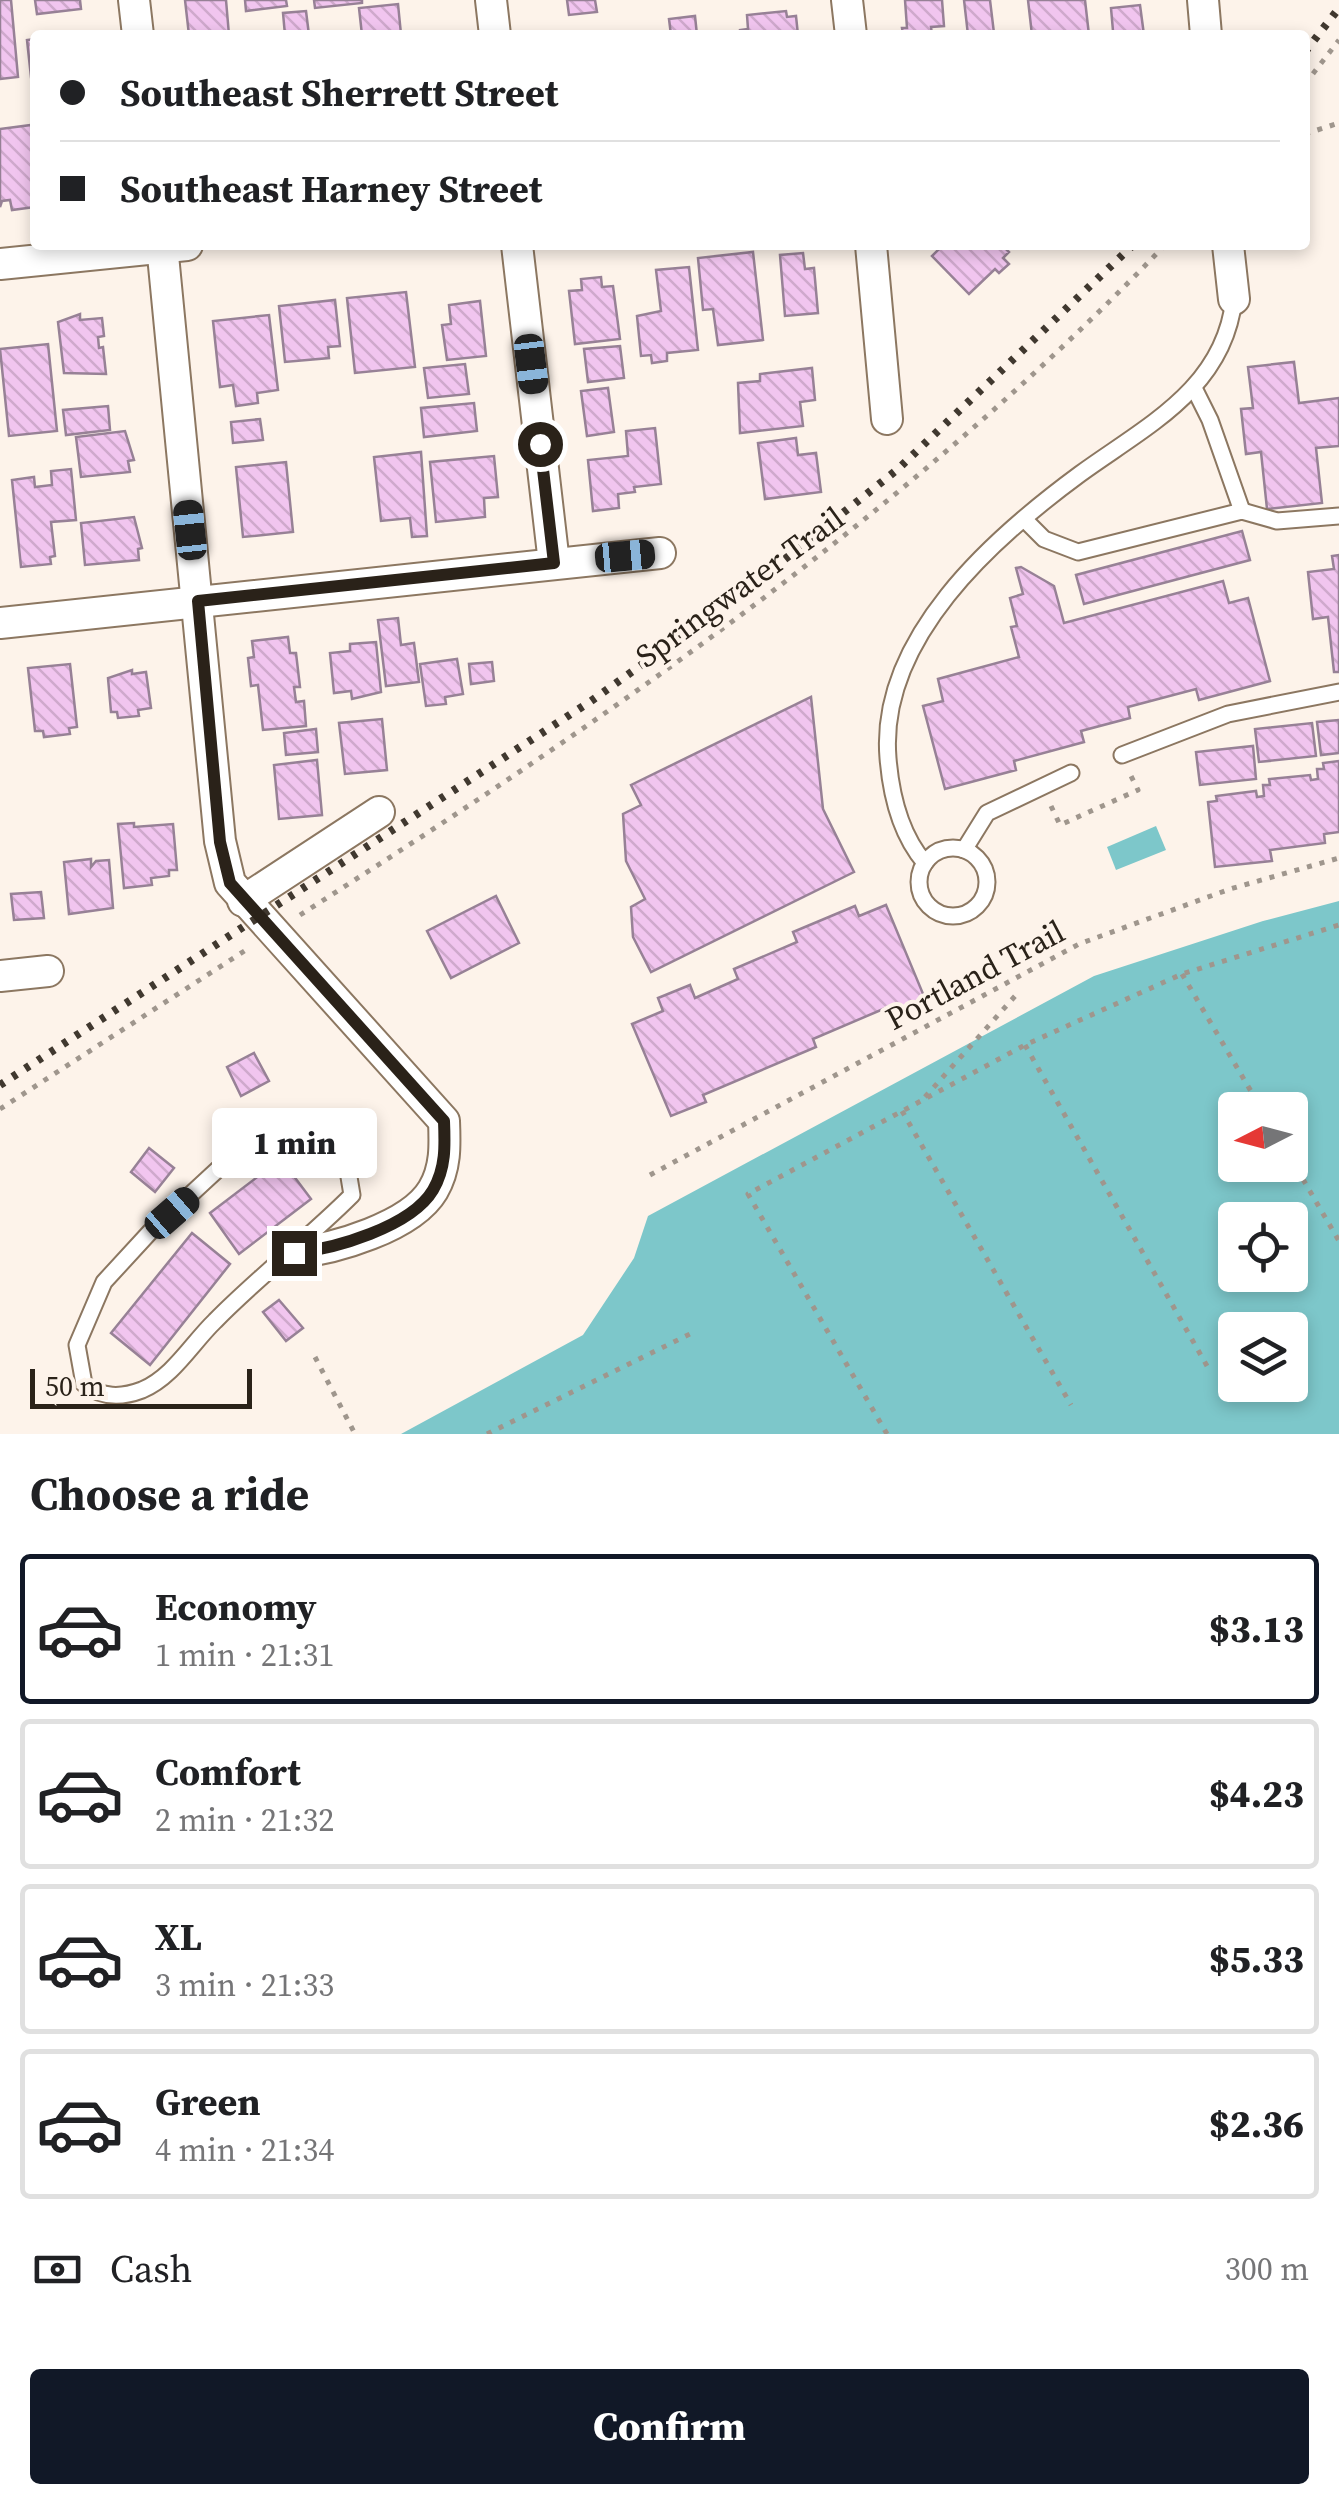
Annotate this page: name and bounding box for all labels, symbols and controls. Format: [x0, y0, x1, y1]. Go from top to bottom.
text: Southeast Sherrett Street [120, 67, 558, 119]
text: Southeast Harney Street [120, 163, 542, 215]
car [512, 332, 550, 396]
route start [518, 422, 563, 467]
street label: Springwater Trail [627, 496, 853, 678]
car [172, 499, 208, 561]
car [594, 538, 656, 574]
street label: Portland Trail [878, 909, 1072, 1041]
north arrow [1218, 1092, 1308, 1182]
map controls [1218, 1092, 1308, 1402]
callout: 1 min [212, 1108, 376, 1178]
text: 1 min [253, 1121, 336, 1165]
car [140, 1182, 204, 1244]
button: locate [1218, 1202, 1308, 1292]
route end [272, 1231, 317, 1276]
button: layers [1218, 1312, 1308, 1402]
scale bar [30, 1364, 252, 1408]
text: 50 m [45, 1367, 105, 1405]
text: Choose a ride [30, 1463, 309, 1525]
text: Economy [155, 1581, 317, 1633]
icon: car [35, 1584, 125, 1674]
text: $3.13 [1209, 1603, 1304, 1655]
text: 1 min · 21:31 [155, 1633, 334, 1677]
text: Comfort [155, 1746, 301, 1798]
icon: car [35, 1749, 125, 1839]
text: $4.23 [1209, 1768, 1304, 1820]
text: 2 min · 21:32 [155, 1798, 334, 1842]
text: XL [155, 1911, 202, 1963]
icon: car [35, 1914, 125, 2004]
text: $5.33 [1209, 1933, 1304, 1985]
text: 3 min · 21:33 [155, 1963, 334, 2007]
text: Green [155, 2076, 261, 2128]
icon: car [35, 2079, 125, 2169]
text: $2.36 [1209, 2098, 1304, 2150]
text: 4 min · 21:34 [155, 2128, 334, 2172]
icon: cash [30, 2242, 85, 2297]
text: Cash [110, 2243, 192, 2295]
text: 300 m [1225, 2247, 1309, 2291]
button: Confirm [30, 2369, 1309, 2484]

